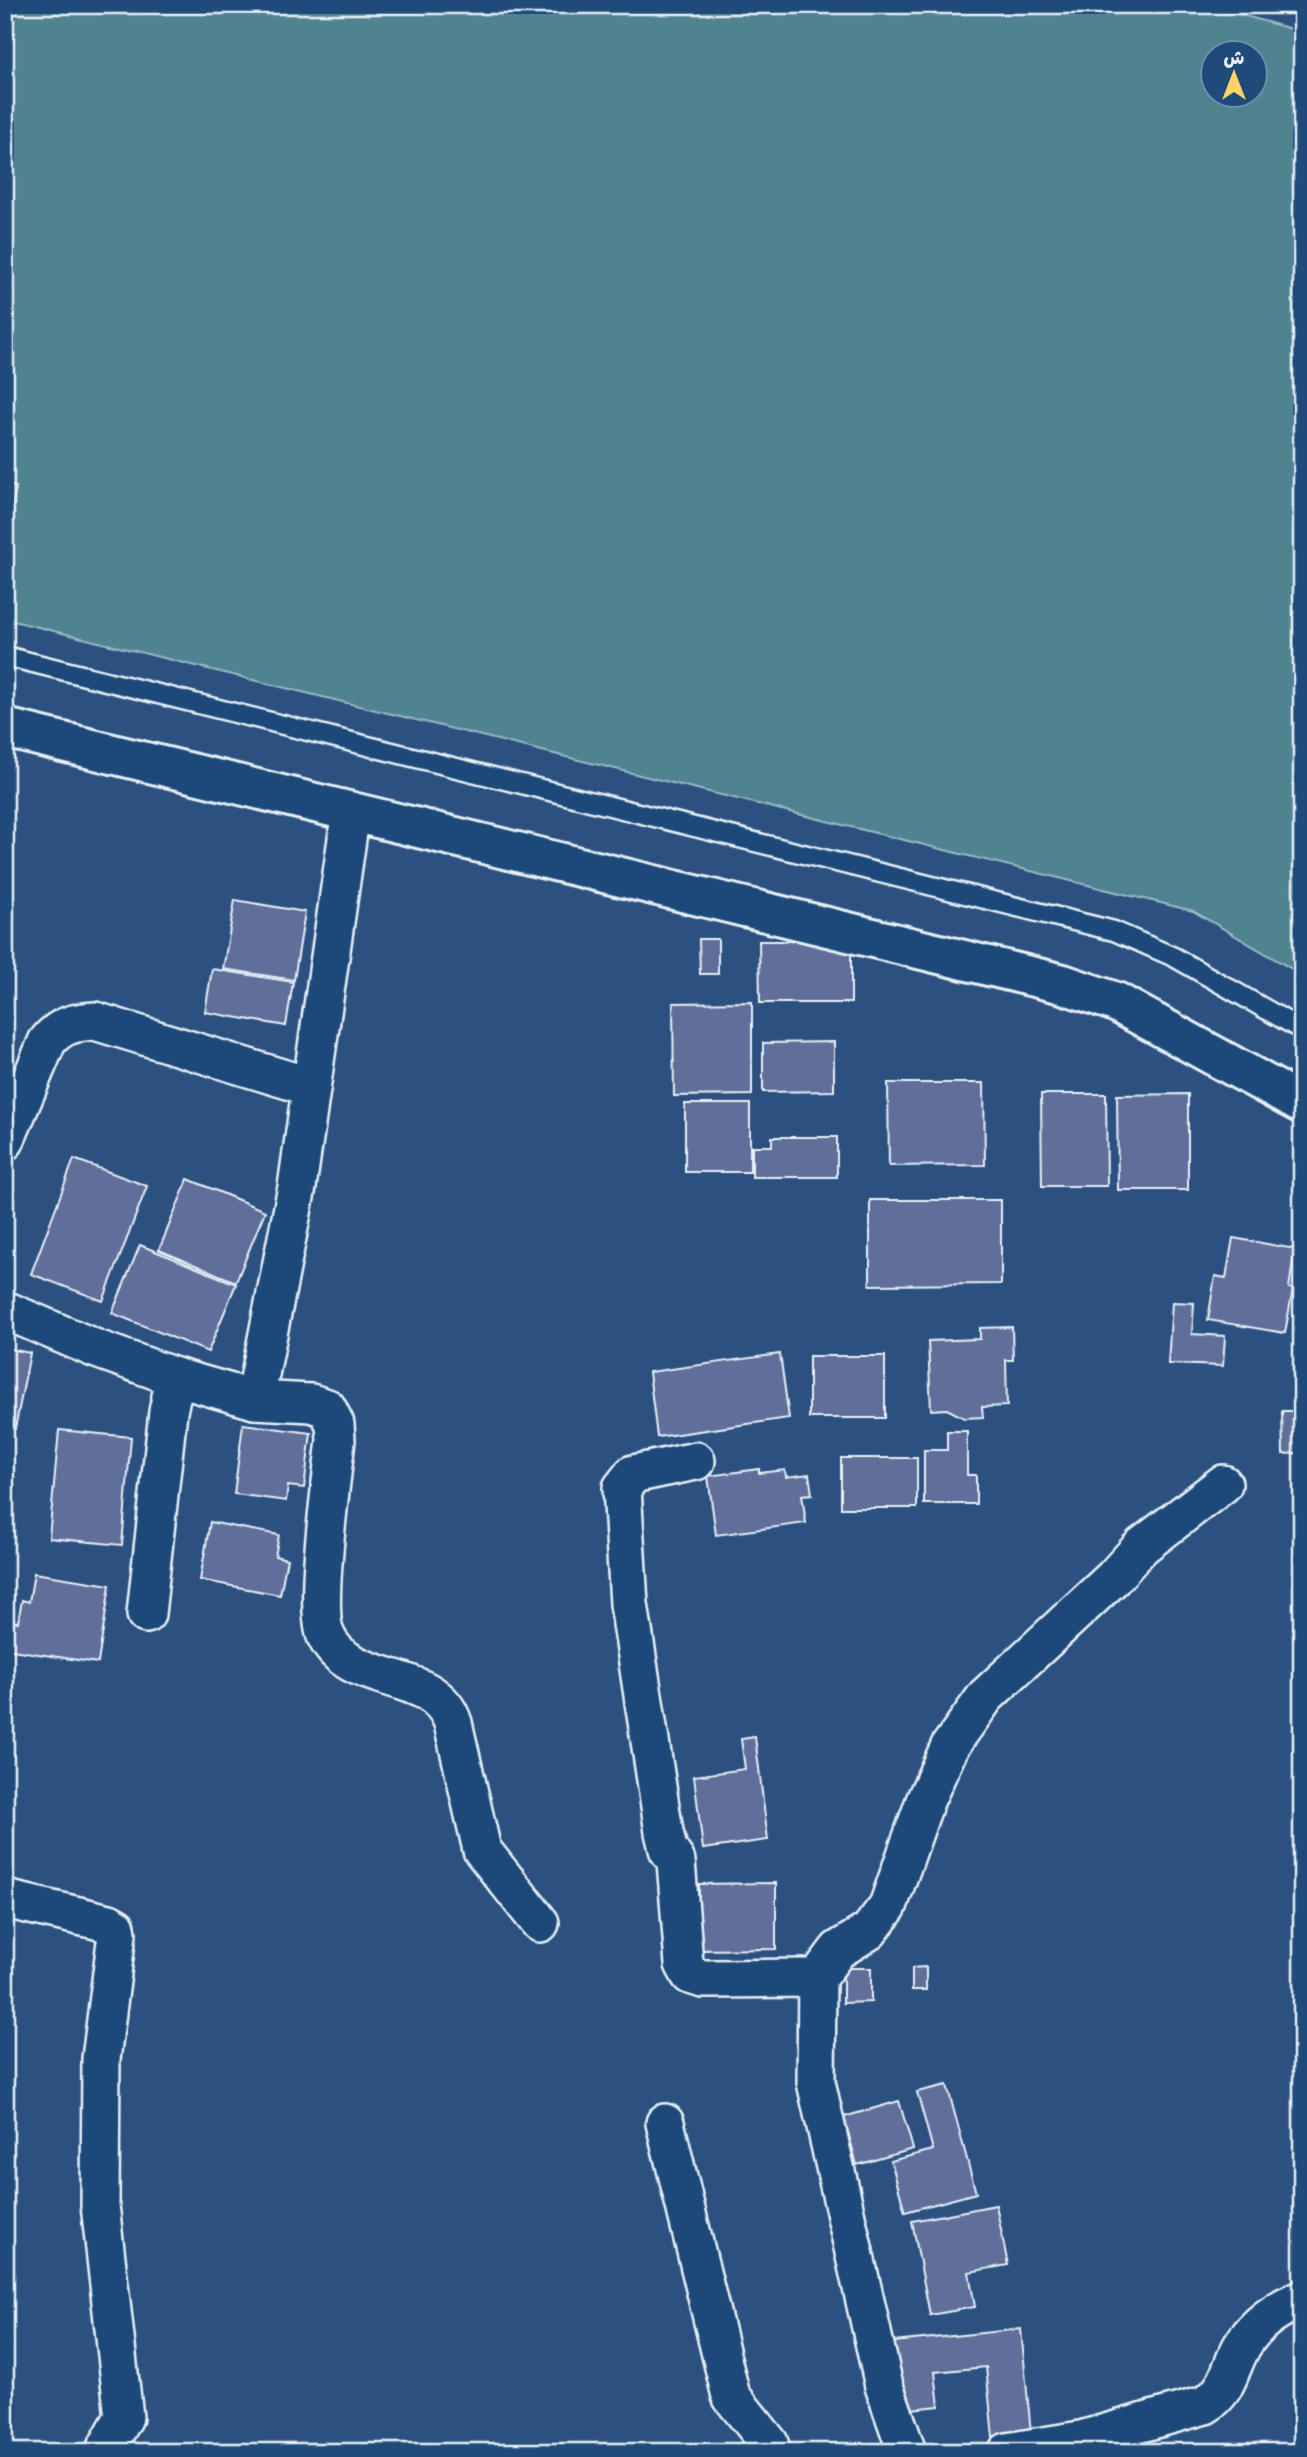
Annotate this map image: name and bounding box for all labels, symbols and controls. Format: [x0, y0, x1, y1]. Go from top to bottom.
north arrow [1198, 38, 1268, 108]
text: ش [1224, 47, 1245, 74]

